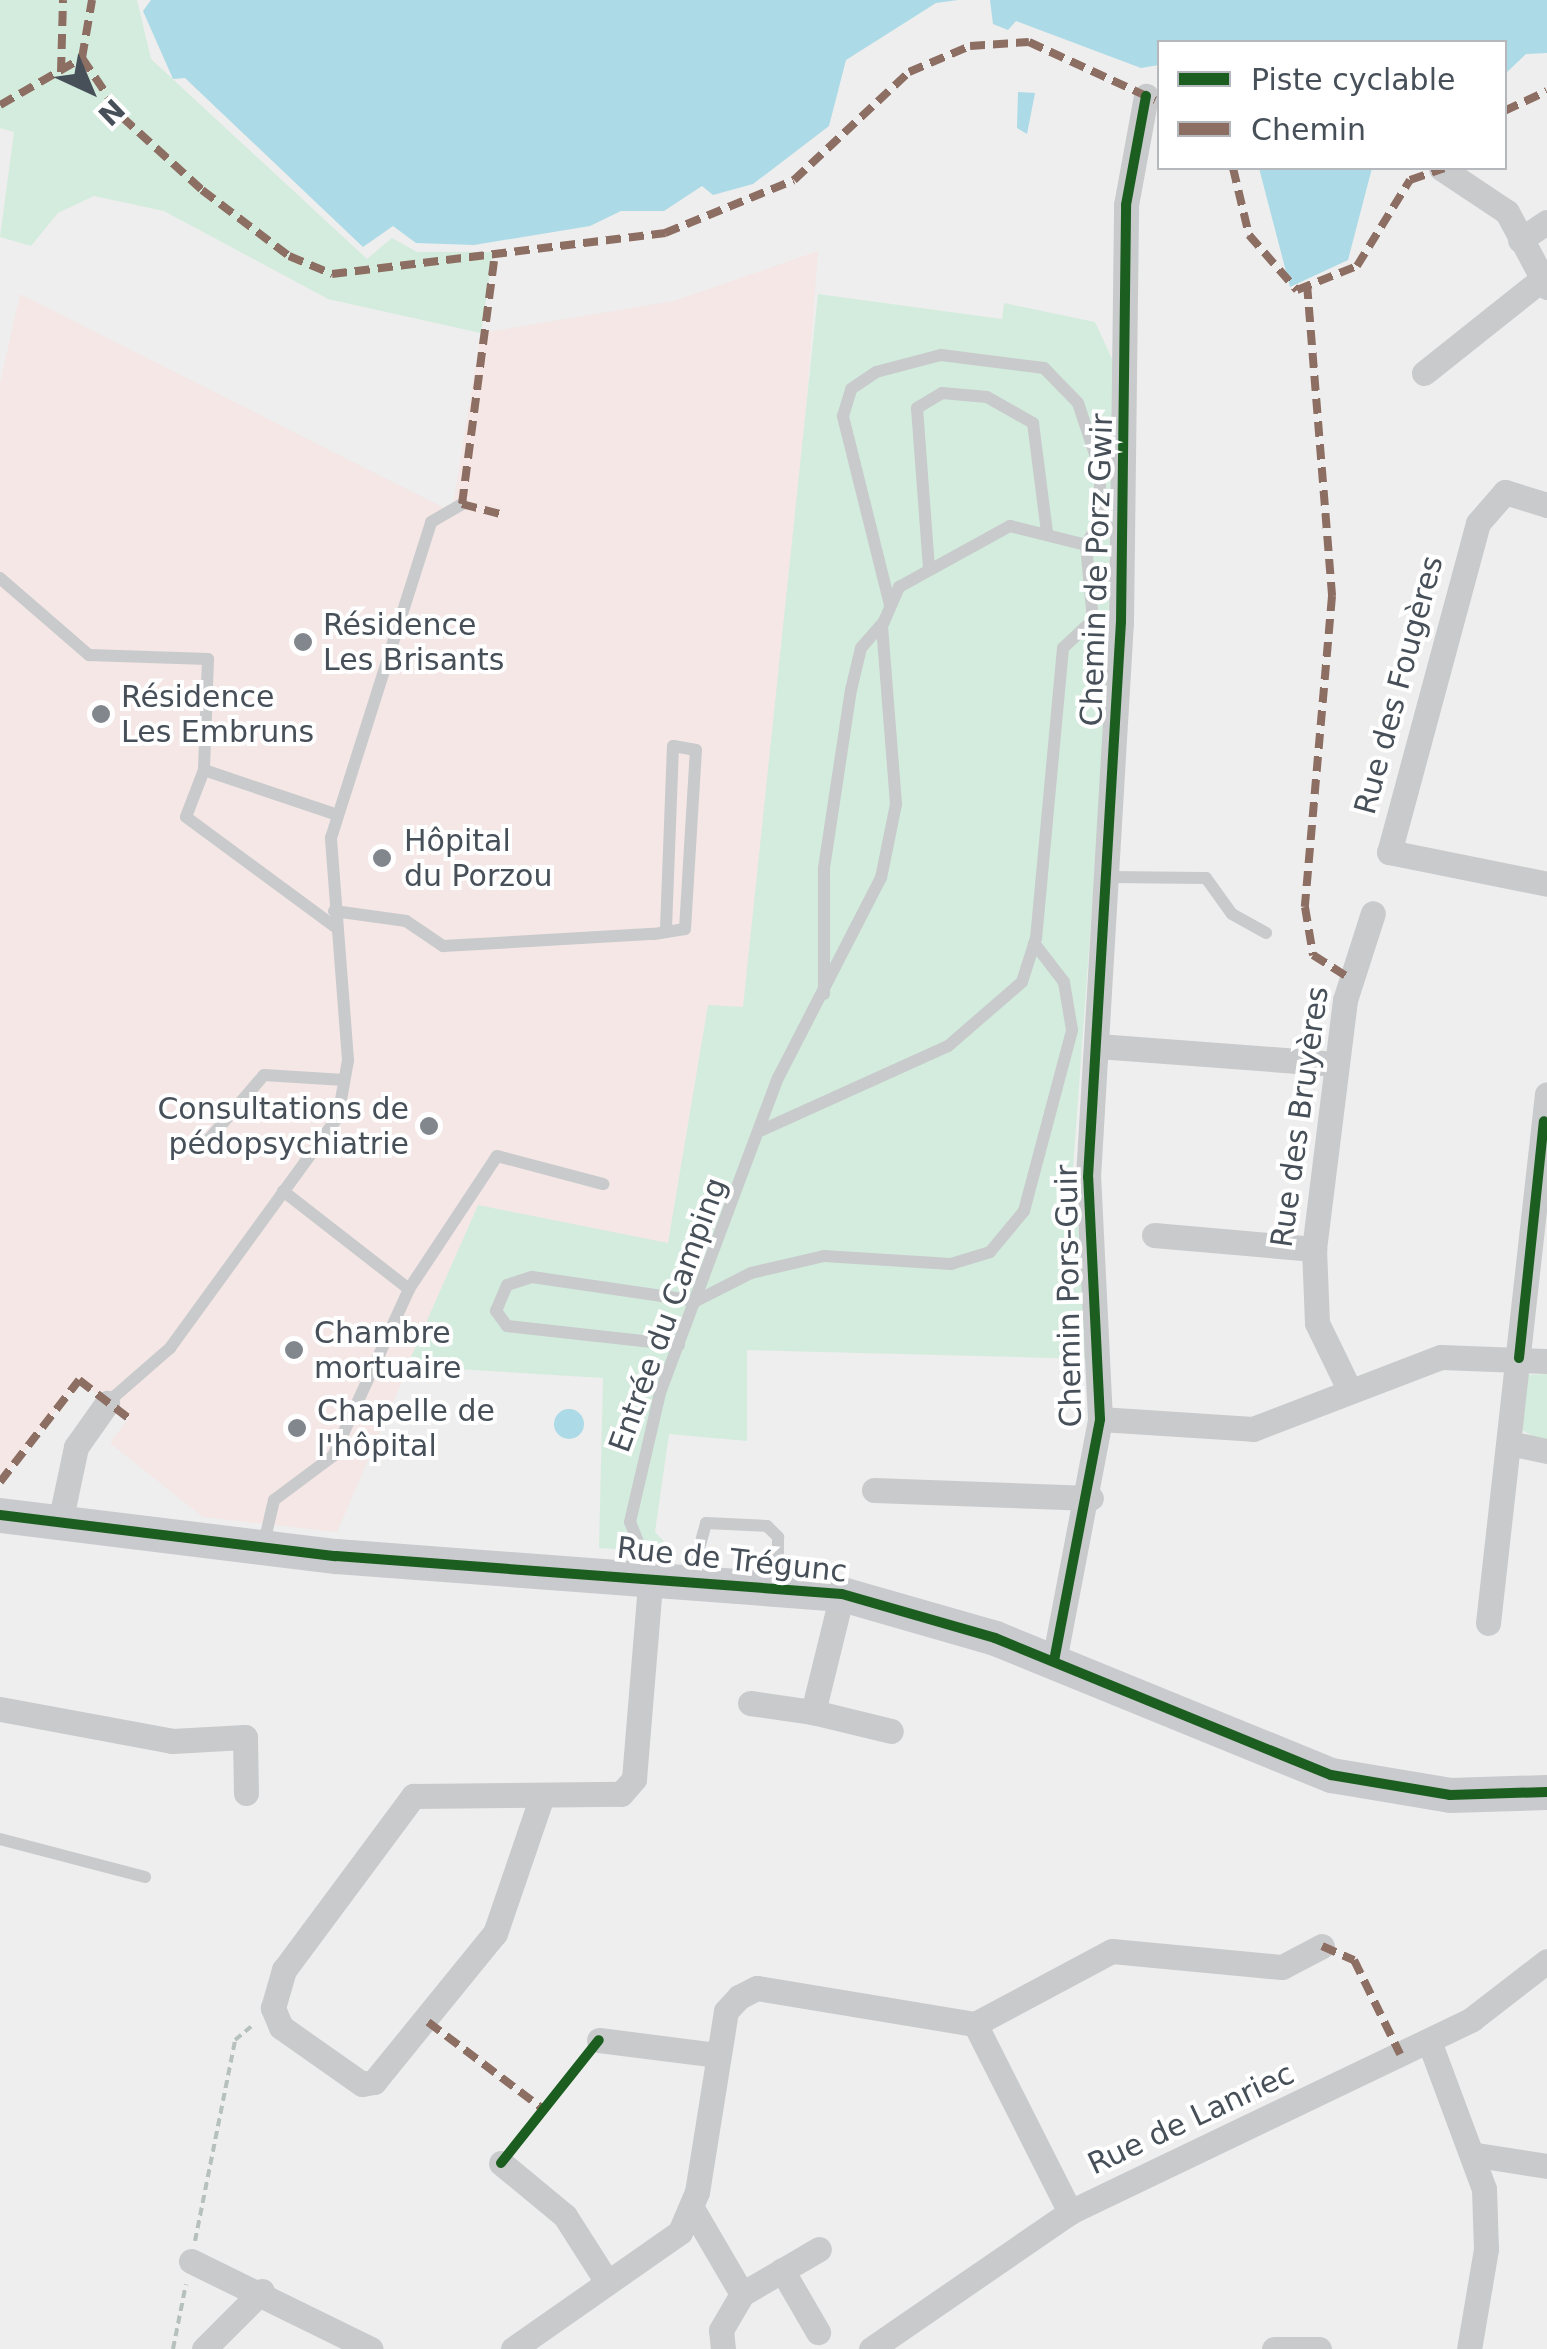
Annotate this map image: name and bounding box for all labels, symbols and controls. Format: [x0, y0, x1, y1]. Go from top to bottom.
north arrow [40, 40, 140, 140]
legend [1157, 40, 1507, 170]
text: Piste cyclable [1251, 62, 1455, 97]
text: N [91, 92, 131, 132]
text: Chemin [1251, 112, 1366, 147]
street label: Chemin de Porz Gwir [1074, 413, 1120, 727]
street label: Rue des Fougères [1347, 552, 1451, 818]
place label: Résidence Les Brisants [323, 607, 504, 678]
marker: Résidence Les Brisants [292, 631, 314, 653]
place label: Résidence Les Embruns [121, 679, 314, 750]
marker: Résidence Les Embruns [90, 703, 112, 725]
place label: Hôpital du Porzou [404, 823, 552, 894]
marker: Hôpital du Porzou [369, 845, 395, 871]
street label: Rue des Bruyères [1264, 984, 1336, 1250]
place label: Consultations de pédopsychiatrie [157, 1091, 409, 1162]
marker: Consultations de pédopsychiatrie [418, 1115, 440, 1137]
street label: Chemin Pors-Guir [1049, 1164, 1089, 1428]
street label: Entrée du Camping [602, 1173, 734, 1457]
place label: Chambre mortuaire [314, 1315, 462, 1386]
marker: Chambre mortuaire [283, 1339, 305, 1361]
place label: Chapelle de l'hôpital [317, 1393, 495, 1464]
marker: Chapelle de l'hôpital [286, 1417, 308, 1439]
street label: Rue de Trégunc [615, 1530, 849, 1590]
street label: Rue de Lanriec [1082, 2056, 1300, 2182]

